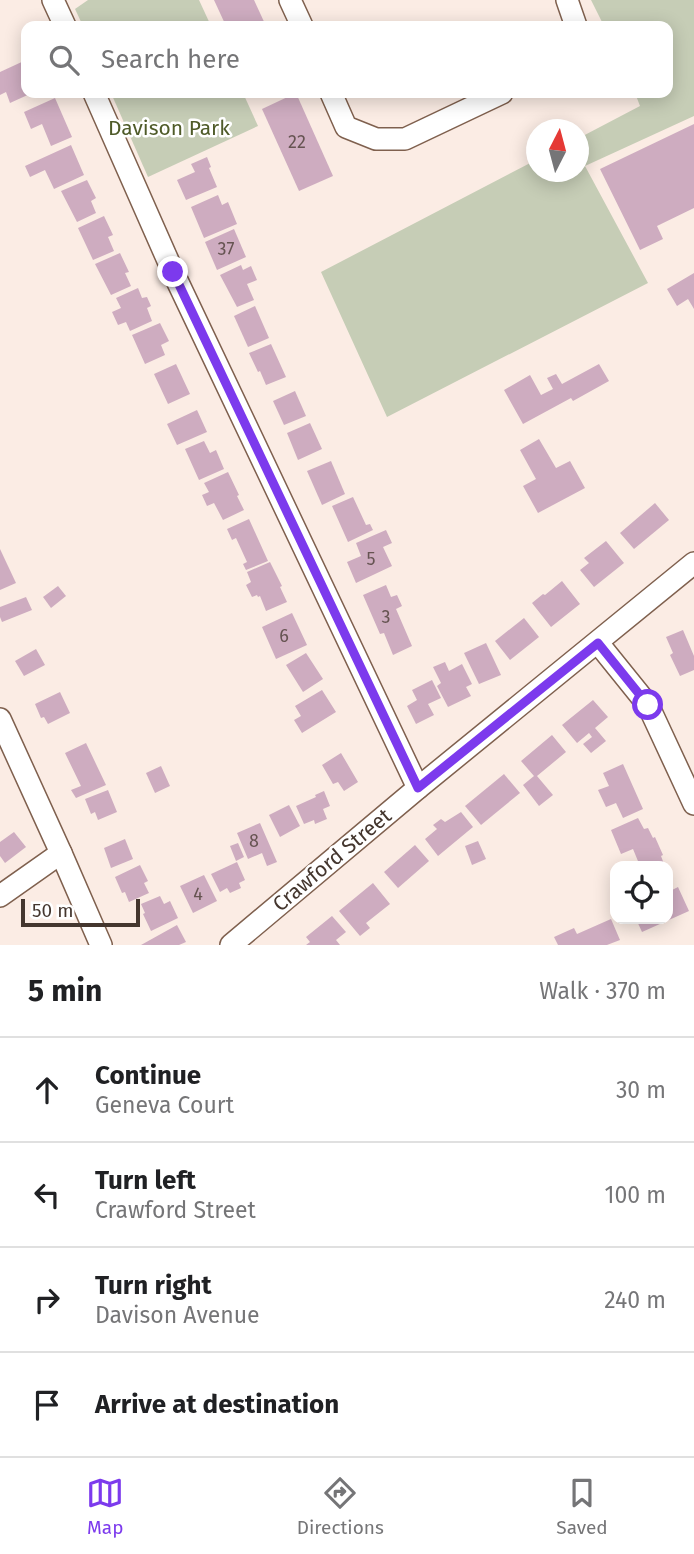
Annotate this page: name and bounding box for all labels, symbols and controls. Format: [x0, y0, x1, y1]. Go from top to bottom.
search box [21, 21, 673, 98]
icon: search [45, 41, 83, 79]
text: Search here [101, 44, 240, 75]
park label: Davison Park [108, 115, 230, 141]
north arrow [526, 119, 589, 182]
house number: 22 [288, 131, 306, 153]
house number: 37 [218, 238, 234, 260]
route end [157, 256, 188, 287]
house number: 5 [366, 548, 376, 570]
house number: 3 [382, 606, 390, 628]
house number: 6 [279, 625, 289, 647]
route start [632, 689, 663, 720]
street label: Crawford Street [267, 803, 397, 917]
house number: 8 [249, 830, 259, 852]
map controls [610, 861, 673, 924]
button: locate [610, 861, 673, 924]
house number: 4 [193, 883, 203, 905]
scale bar [21, 896, 140, 928]
text: 50 m [32, 899, 73, 922]
text: 5 min [28, 973, 102, 1009]
text: Walk · 370 m [539, 977, 666, 1005]
text: Continue [95, 1060, 201, 1091]
icon: ahead [28, 1071, 66, 1109]
text: 30 m [616, 1076, 666, 1104]
text: Geneva Court [95, 1091, 234, 1119]
text: Turn left [95, 1165, 196, 1196]
icon: left [28, 1176, 66, 1214]
text: 100 m [605, 1181, 666, 1209]
text: Crawford Street [95, 1196, 256, 1224]
text: Turn right [95, 1270, 212, 1301]
icon: right [28, 1281, 66, 1319]
text: 240 m [604, 1286, 666, 1314]
text: Davison Avenue [95, 1301, 260, 1329]
icon: arrive [28, 1386, 66, 1424]
text: Arrive at destination [95, 1389, 339, 1420]
tab: Map [86, 1474, 124, 1539]
tab: Directions [297, 1474, 384, 1539]
tab: Saved [556, 1474, 608, 1539]

